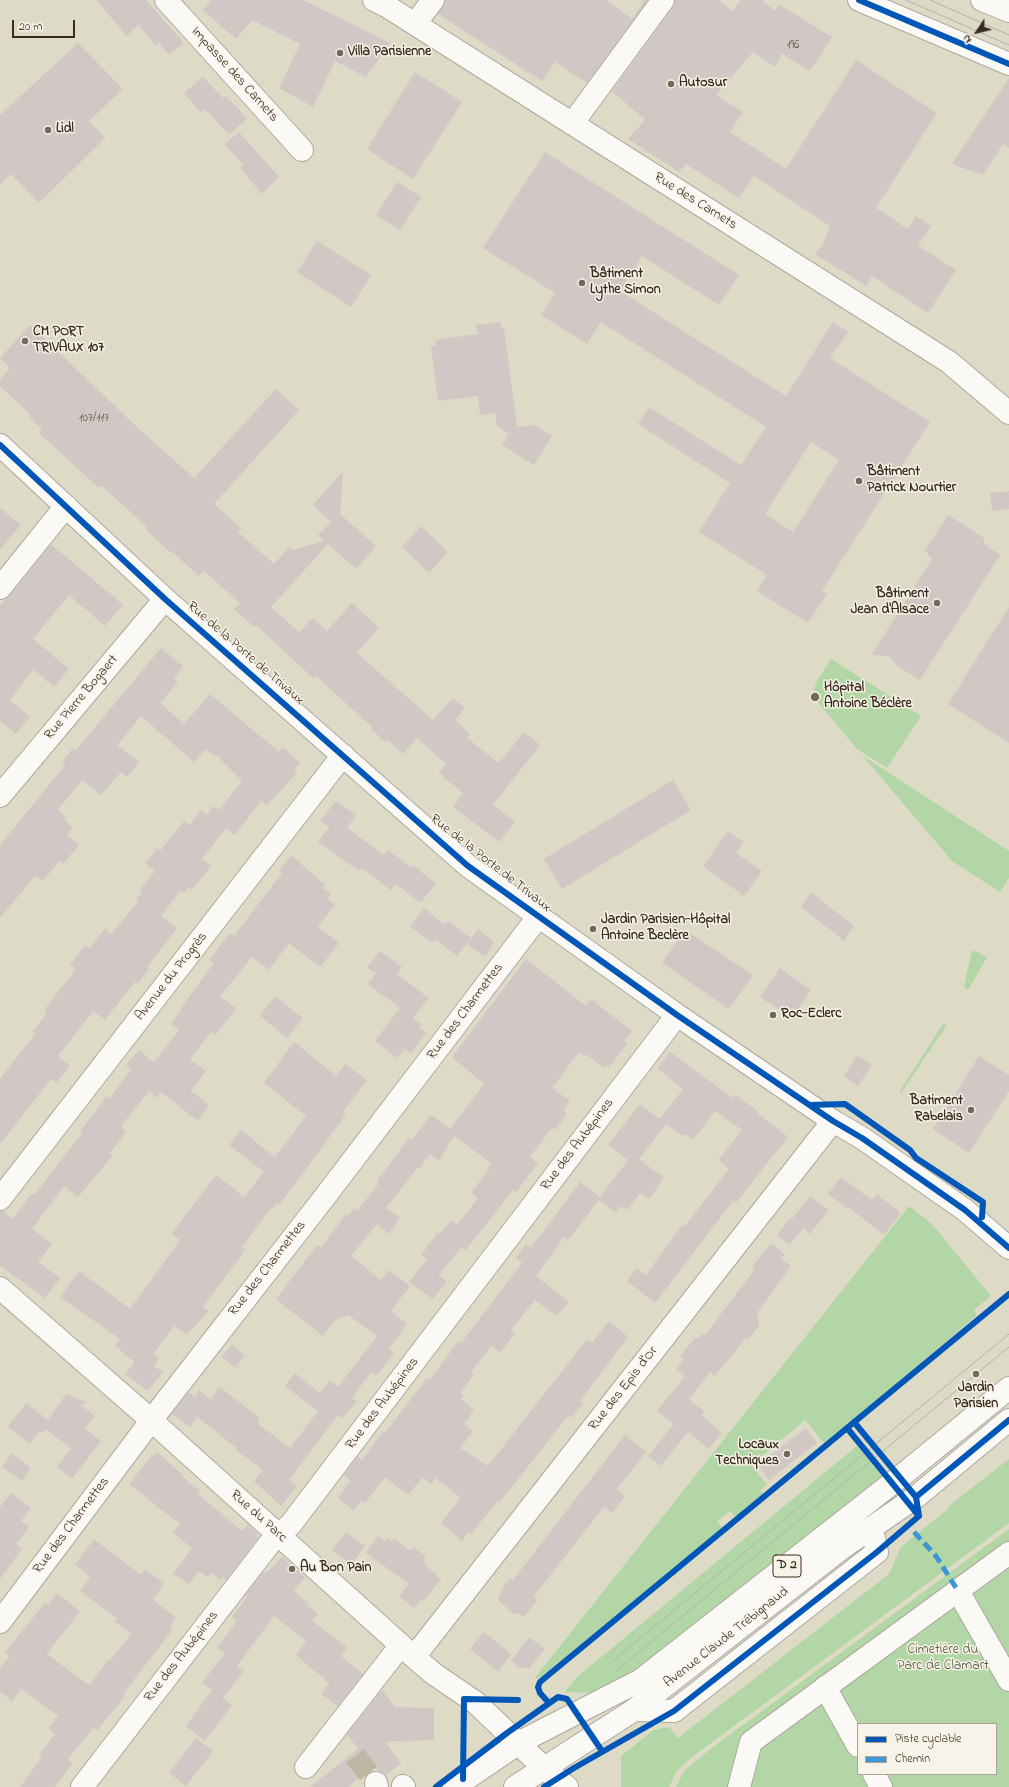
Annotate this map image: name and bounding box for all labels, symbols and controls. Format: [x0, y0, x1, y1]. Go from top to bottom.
scale bar [14, 12, 77, 38]
north arrow [957, 12, 997, 52]
text: 20 m [19, 18, 42, 36]
street label: Impasse des Carnets [187, 24, 281, 126]
text: N [958, 31, 976, 47]
house number: 196 [787, 39, 799, 53]
place label: Villa Parisienne [348, 45, 431, 61]
marker: Villa Parisienne [335, 48, 345, 58]
place label: Autosur [679, 76, 727, 92]
marker: Autosur [666, 79, 676, 89]
place label: Lidl [56, 122, 74, 138]
marker: Lidl [43, 125, 53, 135]
street label: Rue des Carnets [650, 170, 740, 234]
place label: Bâtiment Lythe Simon [590, 267, 661, 300]
marker: Bâtiment Lythe Simon [577, 278, 587, 288]
place label: CM PORT TRIVAUX 107 [33, 325, 104, 358]
marker: CM PORT TRIVAUX 107 [20, 336, 30, 346]
house number: 107/117 [79, 412, 109, 426]
place label: Bâtiment Patrick Nourtier [867, 465, 956, 498]
marker: Bâtiment Patrick Nourtier [854, 476, 864, 486]
place label: Bâtiment Jean d'Alsace [850, 587, 929, 620]
marker: Bâtiment Jean d'Alsace [932, 598, 942, 608]
street label: Rue de la Porte de Trivaux [183, 599, 307, 709]
street label: Rue Pierre Bogaert [42, 652, 122, 744]
place label: Hôpital Antoine Béclère [824, 681, 912, 714]
marker: Hôpital Antoine Béclère [809, 691, 821, 703]
street label: Rue de la Porte de Trivaux [426, 811, 554, 917]
place label: Jardin Parisien-Hôpital Antoine Beclère [601, 913, 730, 946]
marker: Jardin Parisien-Hôpital Antoine Beclère [588, 924, 598, 934]
street label: Avenue du Progrès [132, 929, 212, 1025]
street label: Rue des Charmettes [424, 960, 508, 1064]
place label: Roc-Eclerc [781, 1007, 841, 1023]
marker: Roc-Eclerc [768, 1010, 778, 1020]
place label: Batiment Rabelais [910, 1094, 963, 1126]
street label: Rue des Aubépines [538, 1096, 618, 1194]
marker: Batiment Rabelais [966, 1105, 976, 1115]
street label: Rue des Charmettes [226, 1218, 310, 1320]
street label: Rue des Epis d'Or [586, 1344, 662, 1434]
street label: Rue des Aubépines [343, 1355, 423, 1453]
marker: Jardin Parisien [971, 1369, 981, 1379]
place label: Jardin Parisien [954, 1381, 998, 1414]
place label: Locaux Techniques [715, 1438, 779, 1470]
marker: Locaux Techniques [782, 1449, 792, 1459]
street label: Rue des Charmettes [30, 1474, 114, 1578]
street label: Rue du Parc [226, 1487, 290, 1547]
road number: D 2 [773, 1555, 801, 1577]
place label: Au Bon Pain [300, 1561, 371, 1577]
marker: Au Bon Pain [287, 1564, 297, 1574]
street label: Avenue Claude Trébignaud [661, 1584, 793, 1692]
street label: Rue des Aubépines [141, 1608, 223, 1706]
park label: Cimetière du Parc de Clamart [897, 1643, 989, 1676]
legend [857, 1723, 997, 1775]
text: Piste cyclable [895, 1730, 961, 1748]
text: Chemin [895, 1750, 930, 1768]

